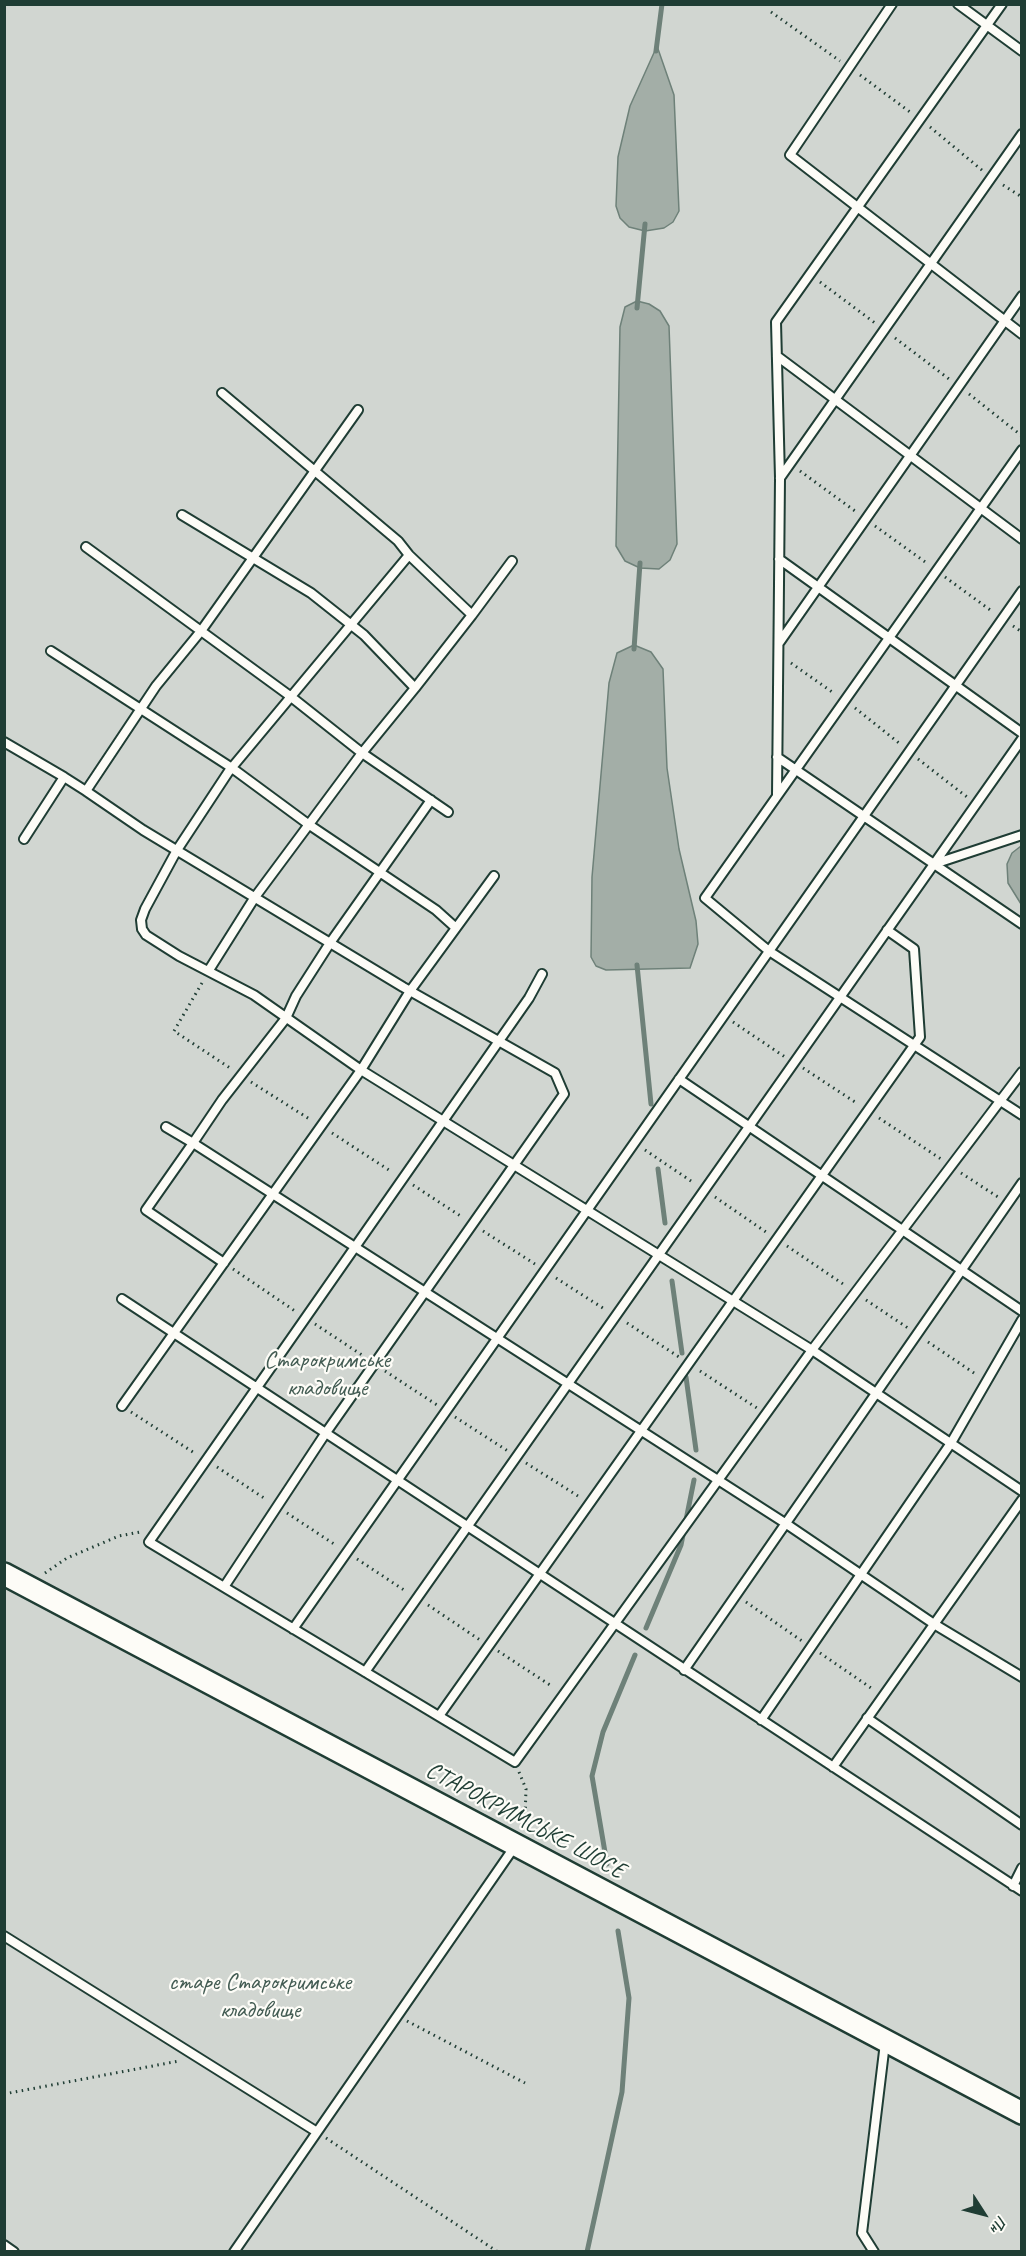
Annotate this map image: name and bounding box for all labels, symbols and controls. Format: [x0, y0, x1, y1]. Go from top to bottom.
park label: Старокримське кладовище [264, 1347, 390, 1403]
street label: СТАРОКРИМСЬКЕ ШОСЕ [420, 1756, 630, 1886]
park label: старе Старокримське кладовище [169, 1969, 351, 2025]
north arrow [954, 2184, 1014, 2244]
text: Пн [986, 2212, 1012, 2237]

